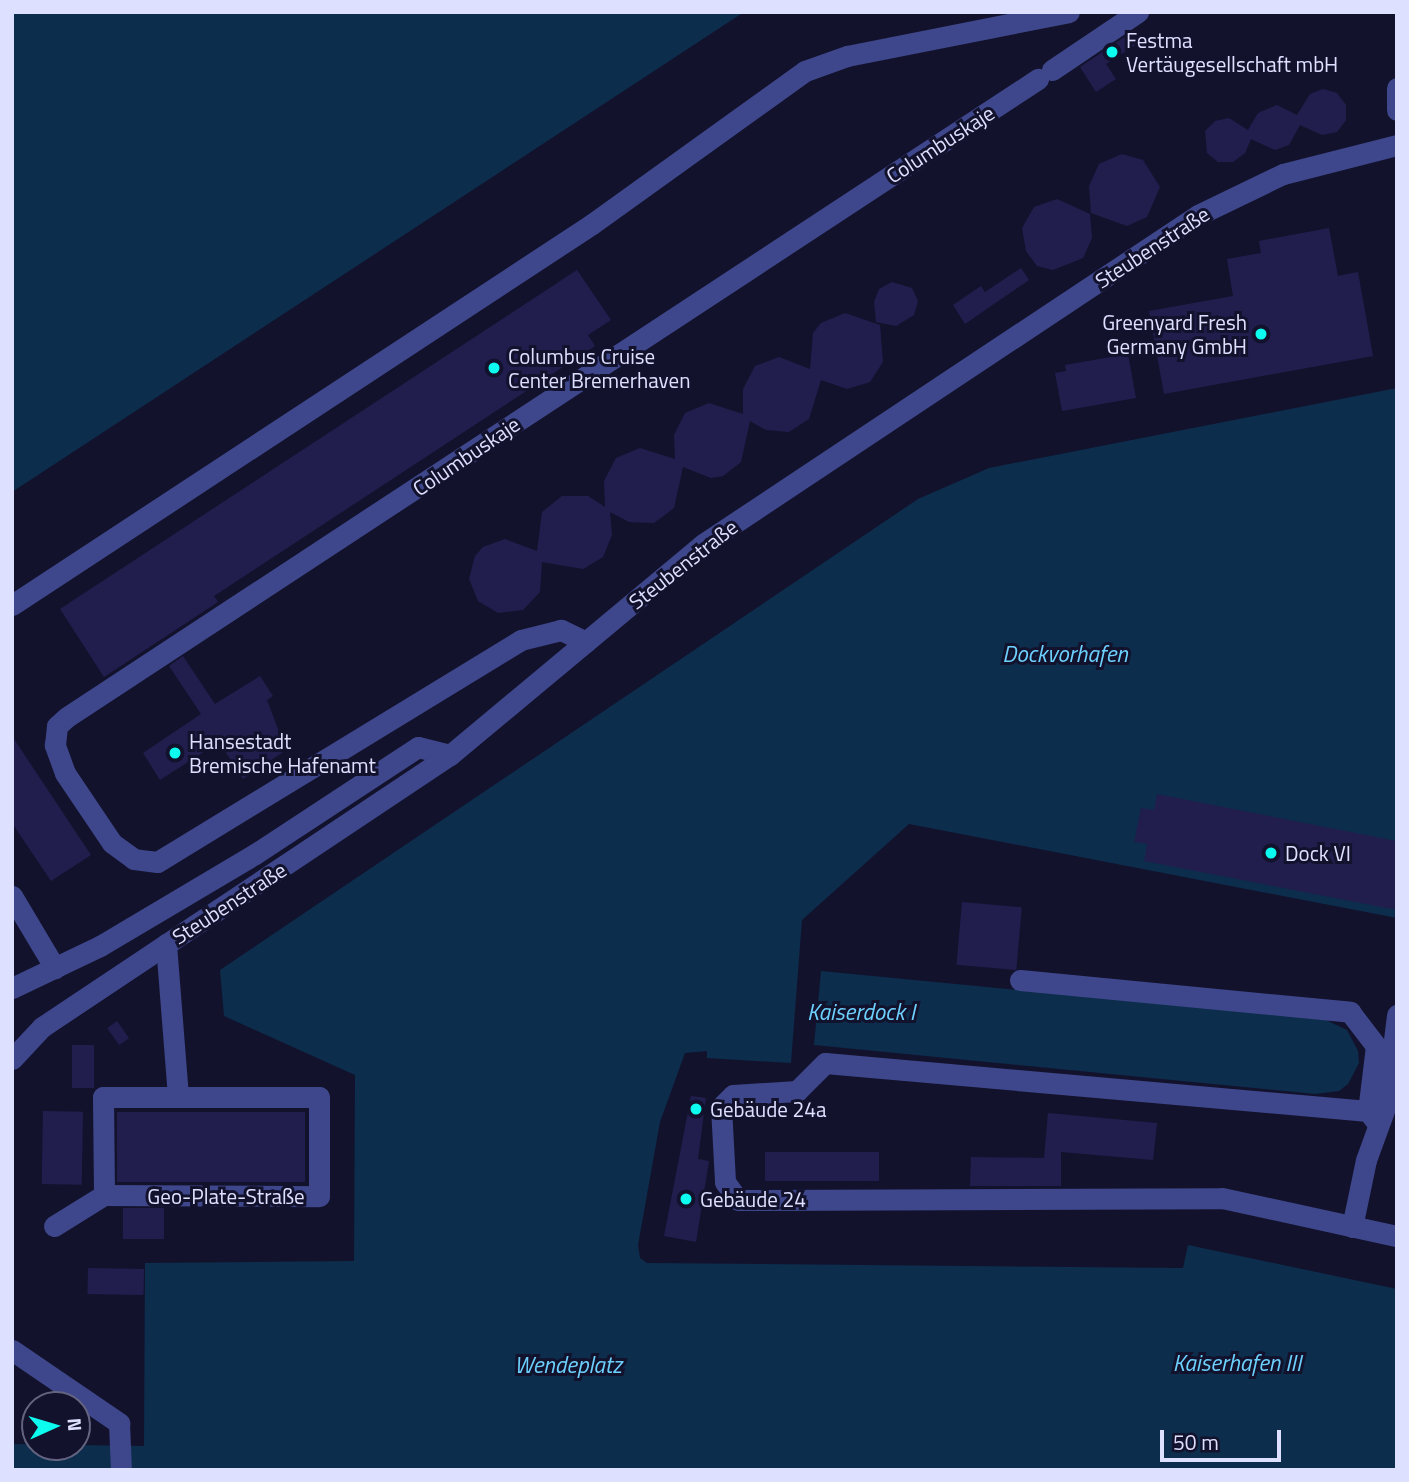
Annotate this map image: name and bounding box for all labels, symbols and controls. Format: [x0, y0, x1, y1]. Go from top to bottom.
place label: Festma Vertäugesellschaft mbH [1126, 27, 1338, 77]
marker: Festma Vertäugesellschaft mbH [1104, 44, 1120, 60]
street label: Columbuskaje [881, 100, 999, 188]
street label: Steubenstraße [1090, 201, 1214, 293]
place label: Greenyard Fresh Germany GmbH [1102, 309, 1247, 359]
marker: Greenyard Fresh Germany GmbH [1253, 326, 1269, 342]
place label: Columbus Cruise Center Bremerhaven [508, 343, 690, 393]
marker: Columbus Cruise Center Bremerhaven [486, 360, 502, 376]
street label: Columbuskaje [408, 411, 524, 501]
street label: Steubenstraße [624, 514, 742, 614]
water label: Dockvorhafen [1002, 640, 1128, 668]
place label: Hansestadt Bremische Hafenamt [189, 728, 376, 778]
marker: Hansestadt Bremische Hafenamt [167, 745, 183, 761]
place label: Dock VI [1285, 840, 1351, 866]
marker: Dock VI [1263, 845, 1279, 861]
street label: Steubenstraße [167, 857, 291, 949]
water label: Kaiserdock I [807, 998, 915, 1026]
place label: Gebäude 24a [710, 1096, 827, 1122]
marker: Gebäude 24a [688, 1101, 704, 1117]
street label: Geo-Plate-Straße [147, 1183, 305, 1209]
place label: Gebäude 24 [700, 1186, 806, 1212]
marker: Gebäude 24 [678, 1191, 694, 1207]
water label: Kaiserhafen III [1173, 1349, 1301, 1377]
water label: Wendeplatz [514, 1351, 622, 1379]
north arrow [21, 1391, 91, 1461]
scale bar [1164, 1416, 1285, 1460]
text: N [61, 1417, 90, 1432]
text: 50 m [1173, 1426, 1219, 1458]

